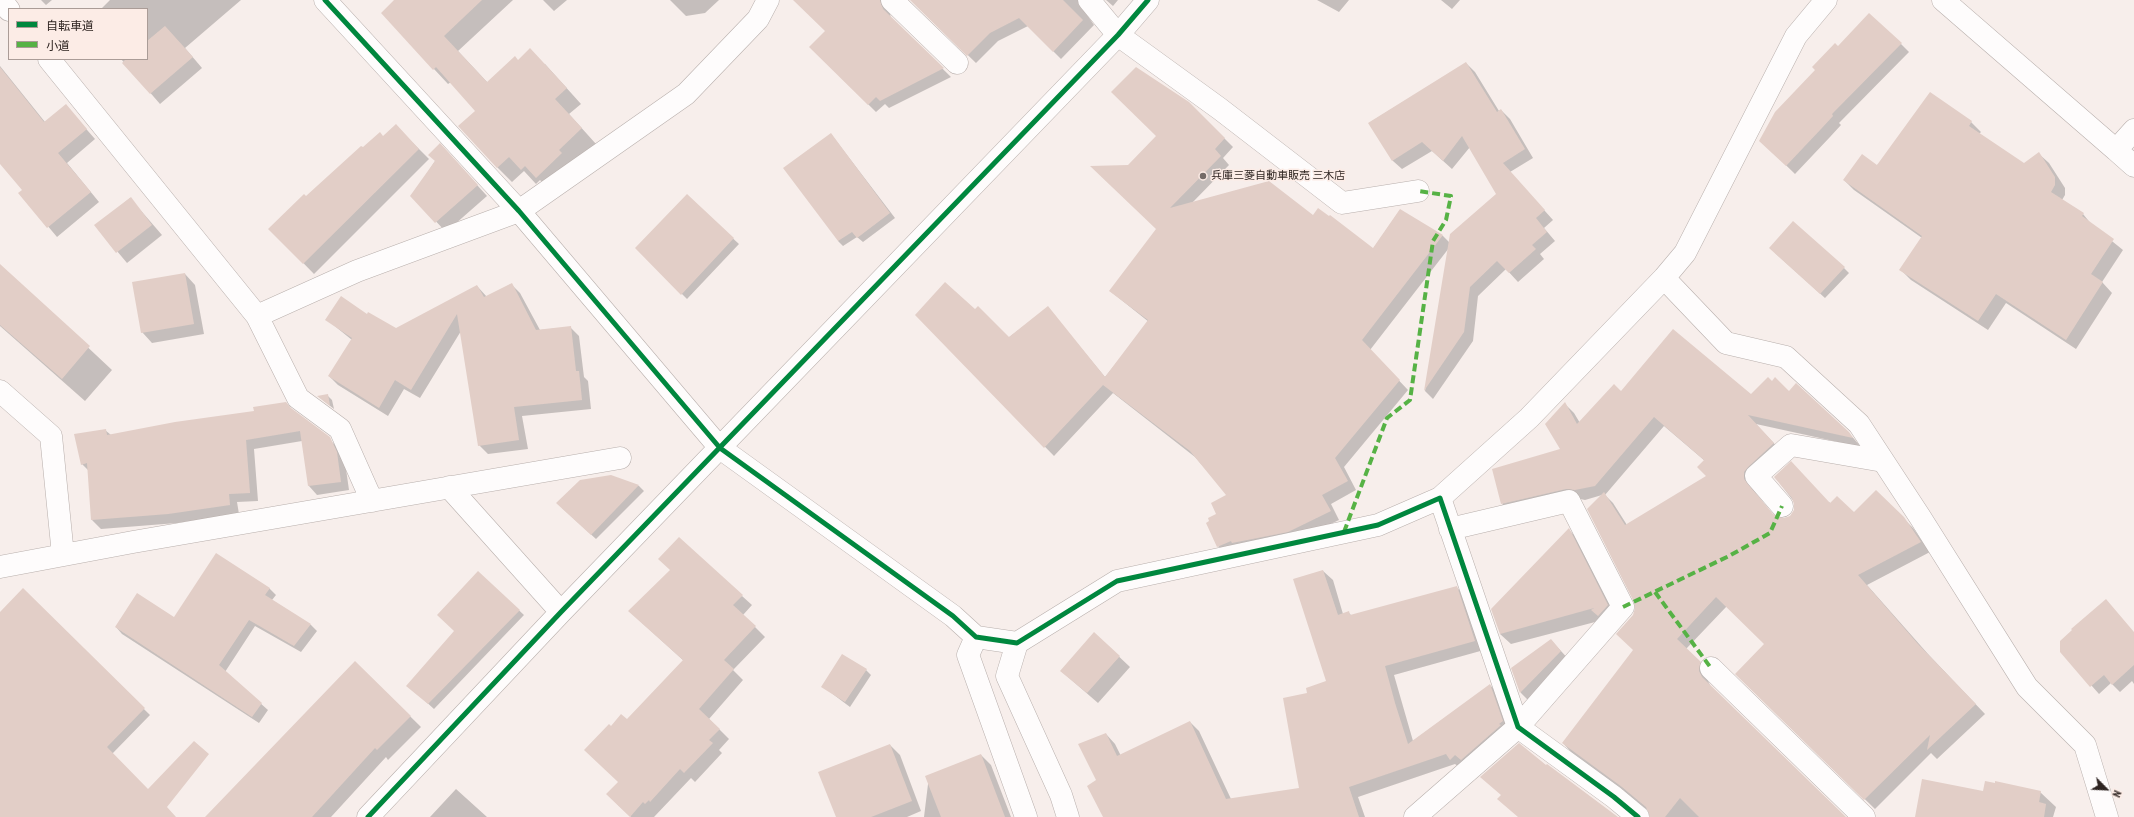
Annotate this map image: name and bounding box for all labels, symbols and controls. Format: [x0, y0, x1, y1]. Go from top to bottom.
legend [8, 8, 148, 60]
text: 自転車道 [46, 18, 94, 33]
text: 小道 [46, 38, 70, 53]
place label: 兵庫三菱自動車販売 三木店 [1211, 169, 1345, 183]
marker: 兵庫三菱自動車販売 三木店 [1198, 171, 1208, 181]
north arrow [2086, 769, 2126, 809]
text: N [2109, 788, 2125, 799]

